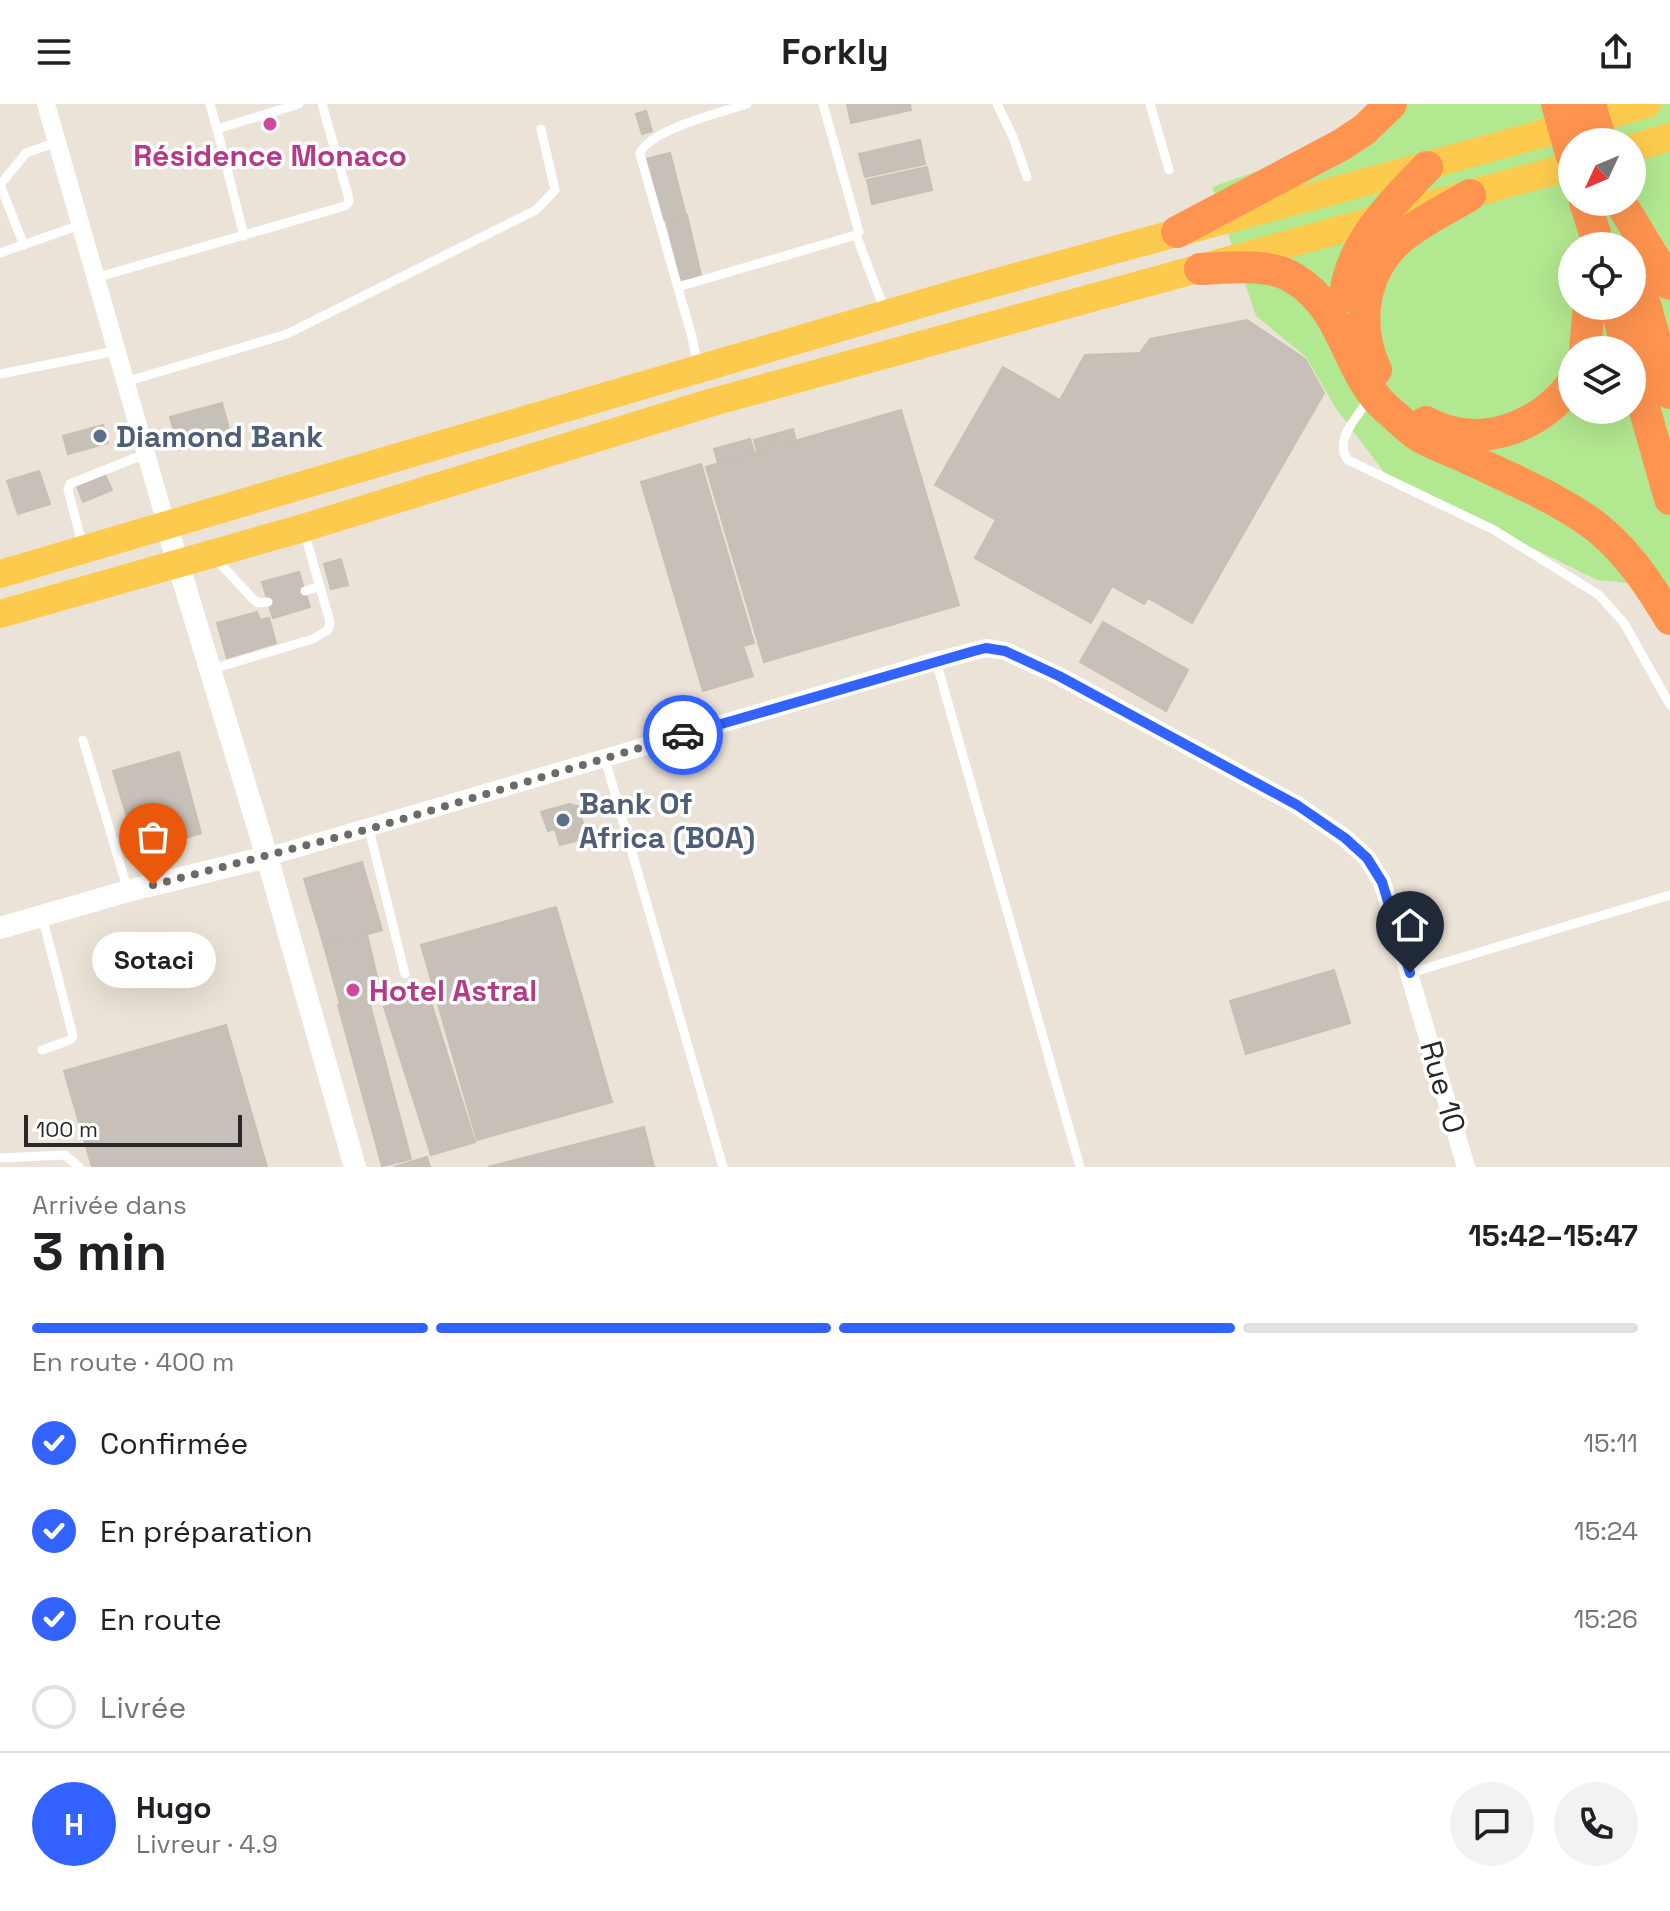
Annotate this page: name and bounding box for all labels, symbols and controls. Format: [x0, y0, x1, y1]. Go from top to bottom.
text: Forkly [781, 29, 889, 75]
icon: menu [32, 30, 76, 74]
icon: share [1594, 30, 1638, 74]
marker: Résidence Monaco [261, 115, 279, 133]
north arrow [1558, 128, 1646, 216]
map controls [1558, 128, 1646, 424]
place label: Résidence Monaco [133, 136, 407, 175]
button: locate [1558, 232, 1646, 320]
button: layers [1558, 336, 1646, 424]
place label: Diamond Bank [116, 417, 323, 456]
marker: Diamond Bank [91, 427, 109, 445]
courier [643, 695, 723, 775]
icon: car [661, 713, 705, 757]
place label: Bank Of Africa (BOA) [579, 784, 755, 857]
pin [119, 803, 187, 885]
marker: Bank Of Africa (BOA) [554, 811, 572, 829]
icon: bag [131, 815, 175, 859]
pin [1376, 891, 1444, 973]
icon: home [1388, 903, 1432, 947]
callout: Sotaci [91, 933, 215, 989]
text: Sotaci [114, 943, 194, 977]
place label: Hotel Astral [369, 971, 537, 1010]
marker: Hotel Astral [344, 981, 362, 999]
street label: Rue 10 [1411, 1036, 1475, 1138]
scale bar [24, 1111, 242, 1147]
text: 100 m [36, 1115, 98, 1143]
text: Arrivée dans [32, 1188, 187, 1222]
text: 15:42–15:47 [1468, 1216, 1638, 1255]
text: 3 min [32, 1219, 167, 1285]
text: En route · 400 m [32, 1345, 234, 1379]
icon: check [32, 1421, 76, 1465]
text: Confirmée [100, 1424, 248, 1463]
text: 15:11 [1583, 1426, 1638, 1460]
icon: check [32, 1509, 76, 1553]
text: En préparation [100, 1512, 313, 1551]
text: 15:24 [1574, 1514, 1638, 1548]
icon: check [32, 1597, 76, 1641]
text: En route [100, 1600, 222, 1639]
text: 15:26 [1573, 1602, 1638, 1636]
text: Livrée [100, 1688, 186, 1727]
button: chat [1450, 1782, 1534, 1866]
button: phone [1554, 1782, 1638, 1866]
text: Hugo [136, 1788, 212, 1827]
text: H [64, 1805, 84, 1844]
text: Livreur · 4.9 [136, 1827, 278, 1861]

